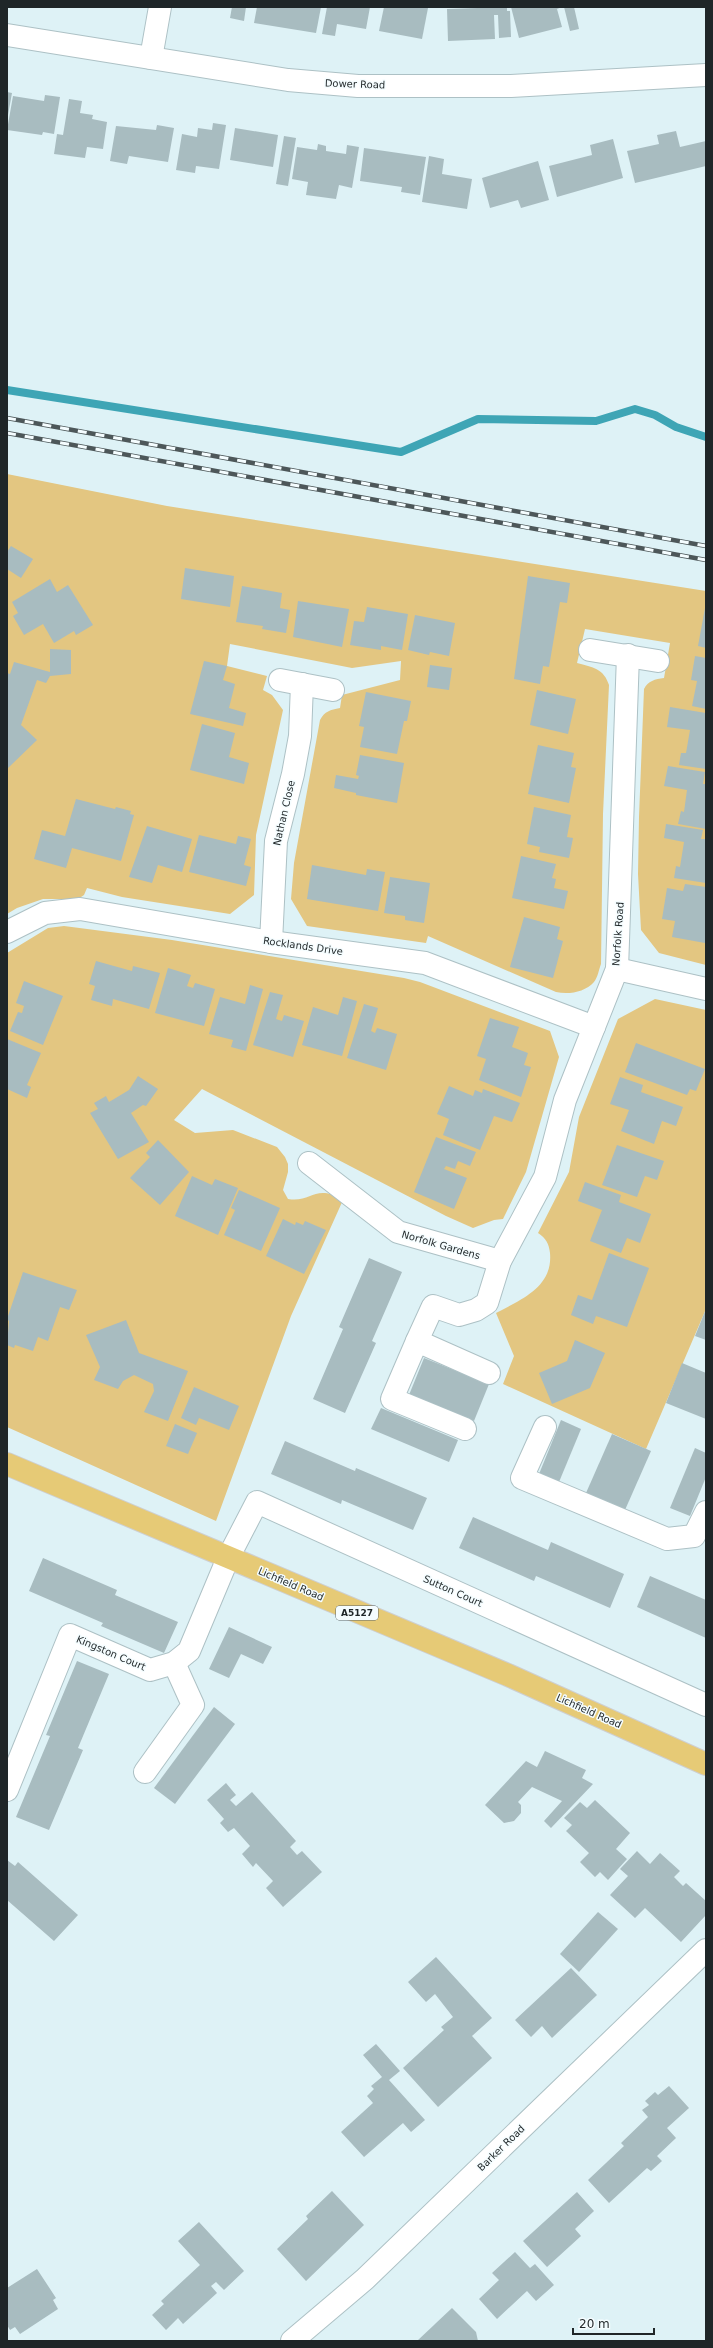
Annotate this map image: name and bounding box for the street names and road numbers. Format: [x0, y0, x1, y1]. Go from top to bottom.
street label: Dower Road [325, 77, 385, 91]
street label: Nathan Close [271, 779, 297, 847]
street label: Norfolk Road [610, 902, 626, 966]
street label: Rocklands Drive [262, 935, 344, 957]
street label: Norfolk Gardens [401, 1229, 481, 1261]
street label: Lichfield Road [257, 1565, 325, 1603]
street label: Sutton Court [422, 1573, 484, 1609]
road number: A5127 [336, 1606, 378, 1620]
street label: Kingston Court [75, 1633, 147, 1673]
street label: Lichfield Road [555, 1692, 623, 1730]
street label: Barker Road [475, 2123, 527, 2173]

